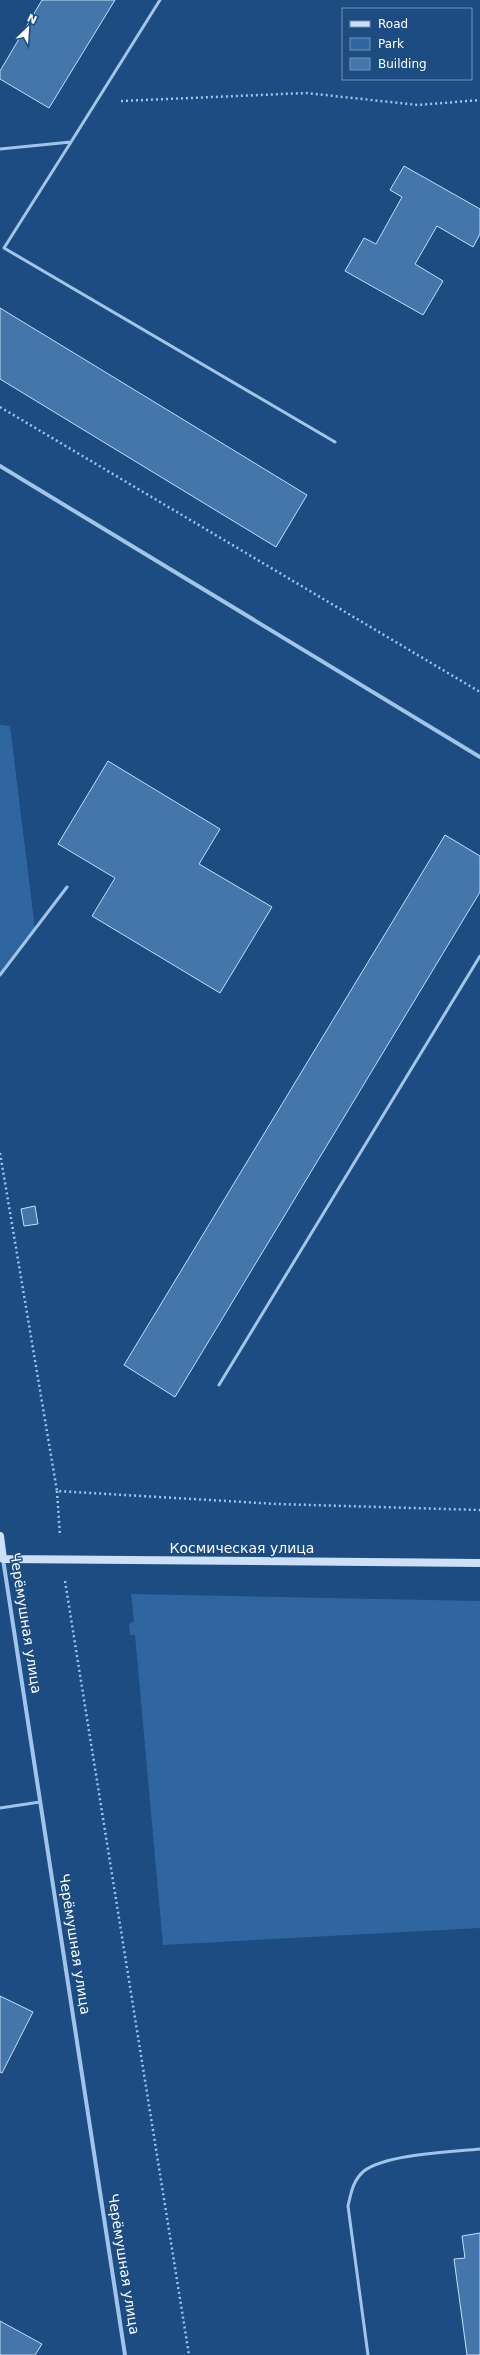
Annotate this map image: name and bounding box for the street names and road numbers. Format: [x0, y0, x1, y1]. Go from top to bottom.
street label: Космическая улица [170, 1540, 314, 1556]
street label: Черёмушная улица [7, 1551, 45, 1695]
street label: Черёмушная улица [56, 1872, 94, 2016]
street label: Черёмушная улица [105, 2192, 143, 2336]

